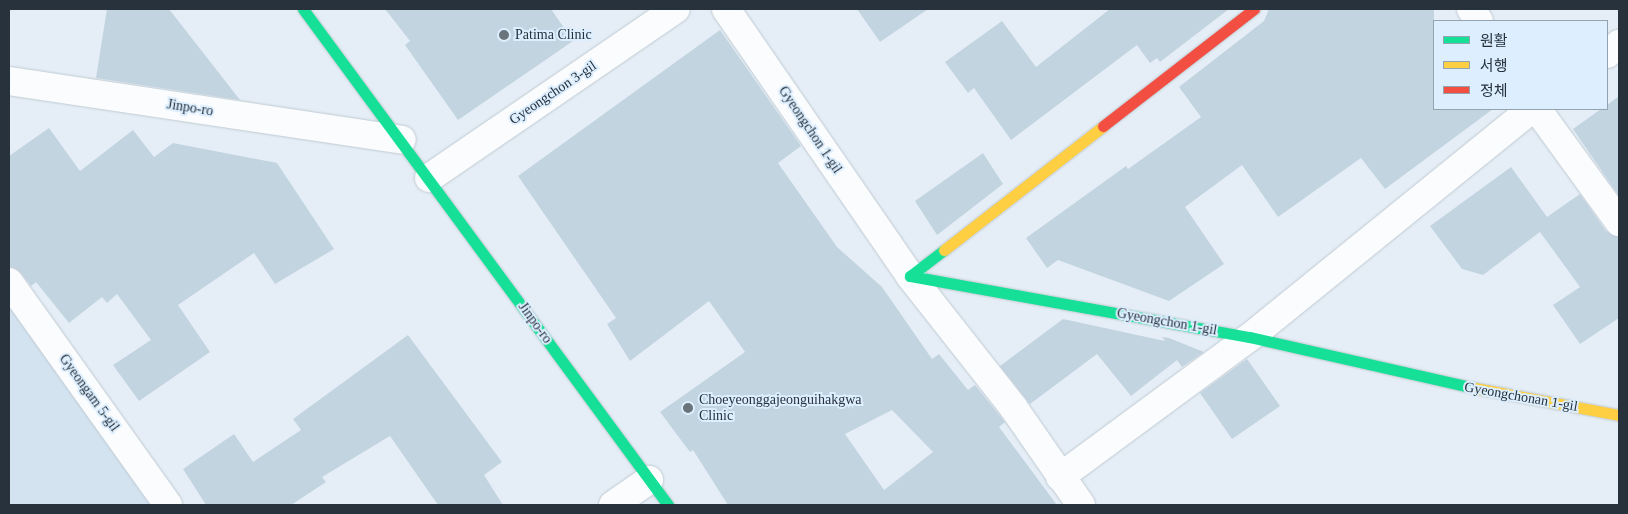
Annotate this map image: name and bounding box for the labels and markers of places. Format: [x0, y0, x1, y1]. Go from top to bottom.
place label: Patima Clinic [515, 27, 592, 43]
marker: Patima Clinic [497, 28, 511, 42]
place label: Choeyeonggajeonguihakgwa Clinic [699, 392, 862, 424]
marker: Choeyeonggajeonguihakgwa Clinic [681, 401, 695, 415]

